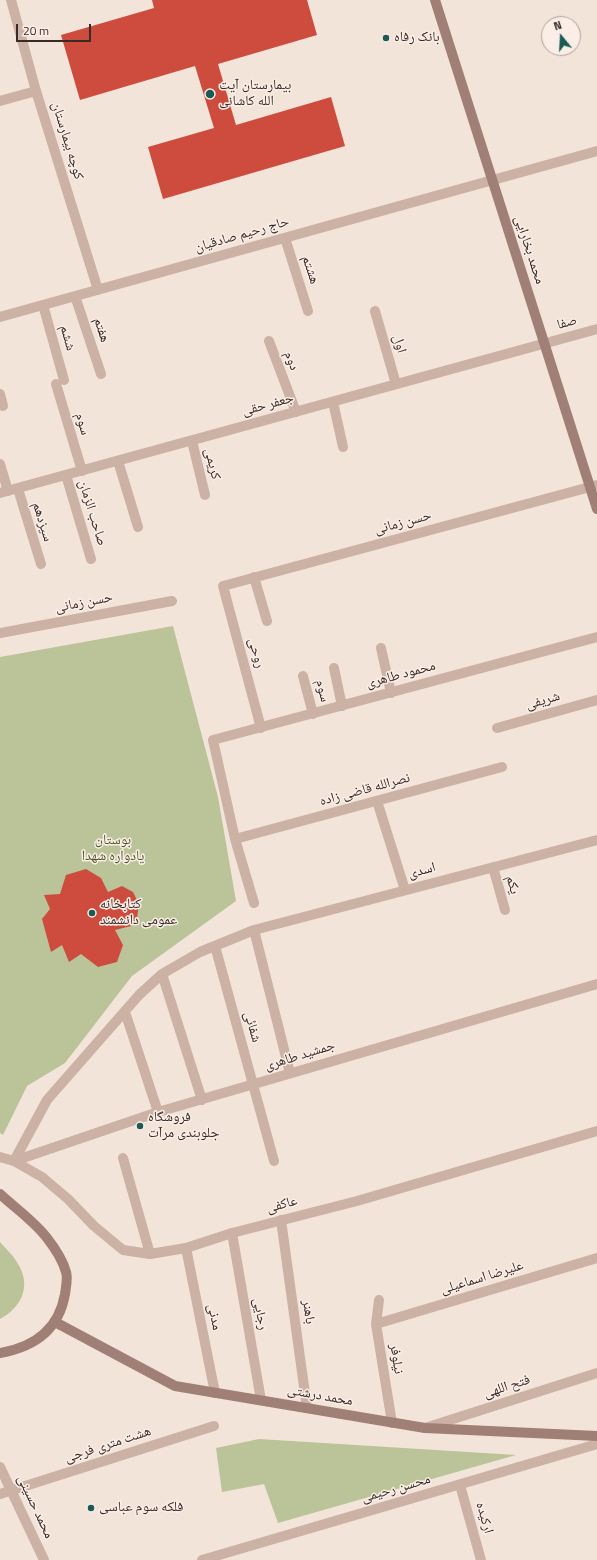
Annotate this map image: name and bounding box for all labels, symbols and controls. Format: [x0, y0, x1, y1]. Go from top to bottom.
scale bar [18, 16, 93, 42]
north arrow [541, 16, 581, 56]
text: N [552, 17, 564, 34]
text: 20 m [23, 21, 49, 40]
place label: بانک رفاه [394, 30, 440, 46]
marker: بانک رفاه [381, 33, 391, 43]
place label: بیمارستان آیت الله کاشانی [219, 78, 291, 110]
marker: بیمارستان آیت الله کاشانی [204, 88, 216, 100]
street label: کوچه بیمارستان [47, 100, 87, 182]
street label: حاج رحیم صادقیان [193, 214, 291, 256]
street label: محمد بخارایی [510, 214, 548, 286]
street label: هشتم [298, 254, 322, 286]
street label: صفا [555, 312, 579, 334]
street label: هفتم [89, 316, 113, 344]
street label: ششم [55, 323, 79, 353]
street label: اول [388, 333, 410, 355]
street label: دوم [280, 349, 302, 373]
street label: جعفر حقی [240, 390, 296, 420]
street label: سوم [71, 411, 93, 437]
street label: کریمی [200, 447, 224, 481]
street label: صاحب الزمان [74, 478, 110, 548]
street label: سیزدهم [28, 500, 56, 544]
street label: حسن زمانی [373, 507, 433, 539]
street label: حسن زمانی [54, 589, 114, 617]
street label: روحی [244, 636, 268, 670]
street label: محمود طاهری [364, 658, 438, 692]
street label: سوم [311, 678, 333, 704]
street label: شریفی [524, 688, 562, 714]
street label: نصرالله قاضی زاده [318, 770, 412, 810]
park label: بوستان یادواره شهدا [82, 833, 144, 866]
street label: اسدی [406, 859, 438, 883]
street label: یکم [501, 874, 523, 896]
place label: کتابخانه عمومی دانشمند [100, 897, 177, 930]
marker: کتابخانه عمومی دانشمند [87, 908, 97, 918]
street label: شفائی [240, 1009, 264, 1045]
street label: جمشید طاهری [263, 1037, 337, 1075]
place label: فروشگاه جلوبندی مرآت [148, 1110, 219, 1142]
marker: فروشگاه جلوبندی مرآت [135, 1121, 145, 1131]
street label: عاکفی [265, 1193, 299, 1217]
street label: علیرضا اسماعیلی [438, 1257, 526, 1299]
street label: رجایی [249, 1297, 271, 1331]
street label: باهنر [298, 1299, 318, 1325]
street label: مدنی [203, 1302, 225, 1332]
street label: نیلوفر [385, 1343, 407, 1375]
street label: فتح اللهی [482, 1372, 532, 1402]
street label: محمد درشتی [286, 1382, 354, 1410]
street label: هشت متری فرجی [63, 1423, 153, 1467]
street label: محسن رحیمی [360, 1471, 432, 1507]
street label: محمد حسینی [13, 1473, 57, 1541]
place label: فلکه سوم عباسی [99, 1500, 183, 1516]
street label: ارکیده [472, 1500, 496, 1536]
marker: فلکه سوم عباسی [86, 1503, 96, 1513]

